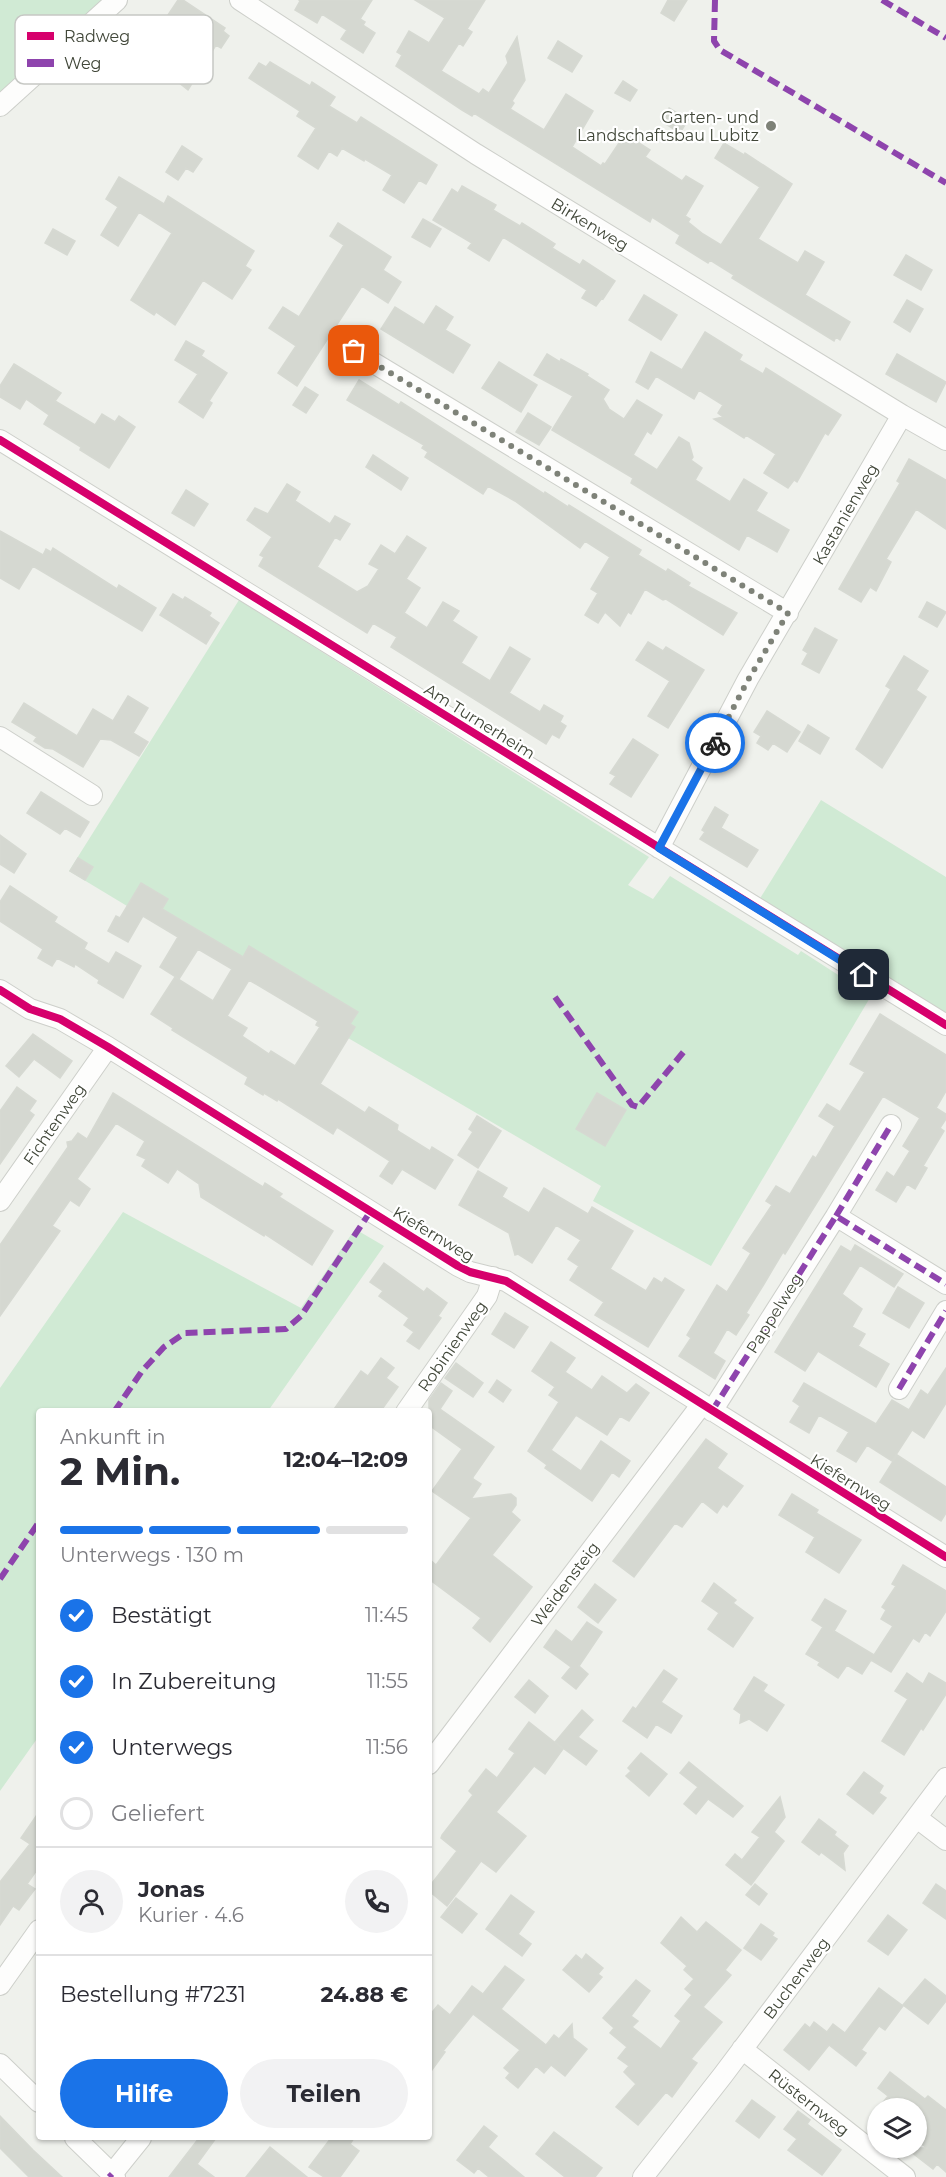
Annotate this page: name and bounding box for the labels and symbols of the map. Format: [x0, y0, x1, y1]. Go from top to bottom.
legend [15, 15, 213, 84]
text: Radweg [64, 27, 130, 46]
text: Weg [64, 54, 102, 73]
place label: Garten- und Landschaftsbau Lubitz [577, 108, 759, 145]
marker: Garten- und Landschaftsbau Lubitz [764, 119, 778, 133]
street label: Birkenweg [548, 194, 632, 255]
pin [328, 325, 379, 376]
street label: Kastanienweg [809, 460, 882, 568]
street label: Am Turnerheim [421, 680, 539, 763]
courier [685, 713, 745, 773]
pin [838, 949, 889, 1000]
street label: Fichtenweg [19, 1080, 89, 1169]
street label: Kiefernweg [390, 1203, 478, 1266]
street label: Pappelweg [742, 1270, 807, 1357]
street label: Robinienweg [414, 1297, 491, 1395]
street label: Kiefernweg [807, 1450, 895, 1515]
street label: Weidensteig [527, 1538, 603, 1630]
street label: Buchenweg [760, 1934, 833, 2023]
street label: Rüsternweg [764, 2065, 853, 2140]

